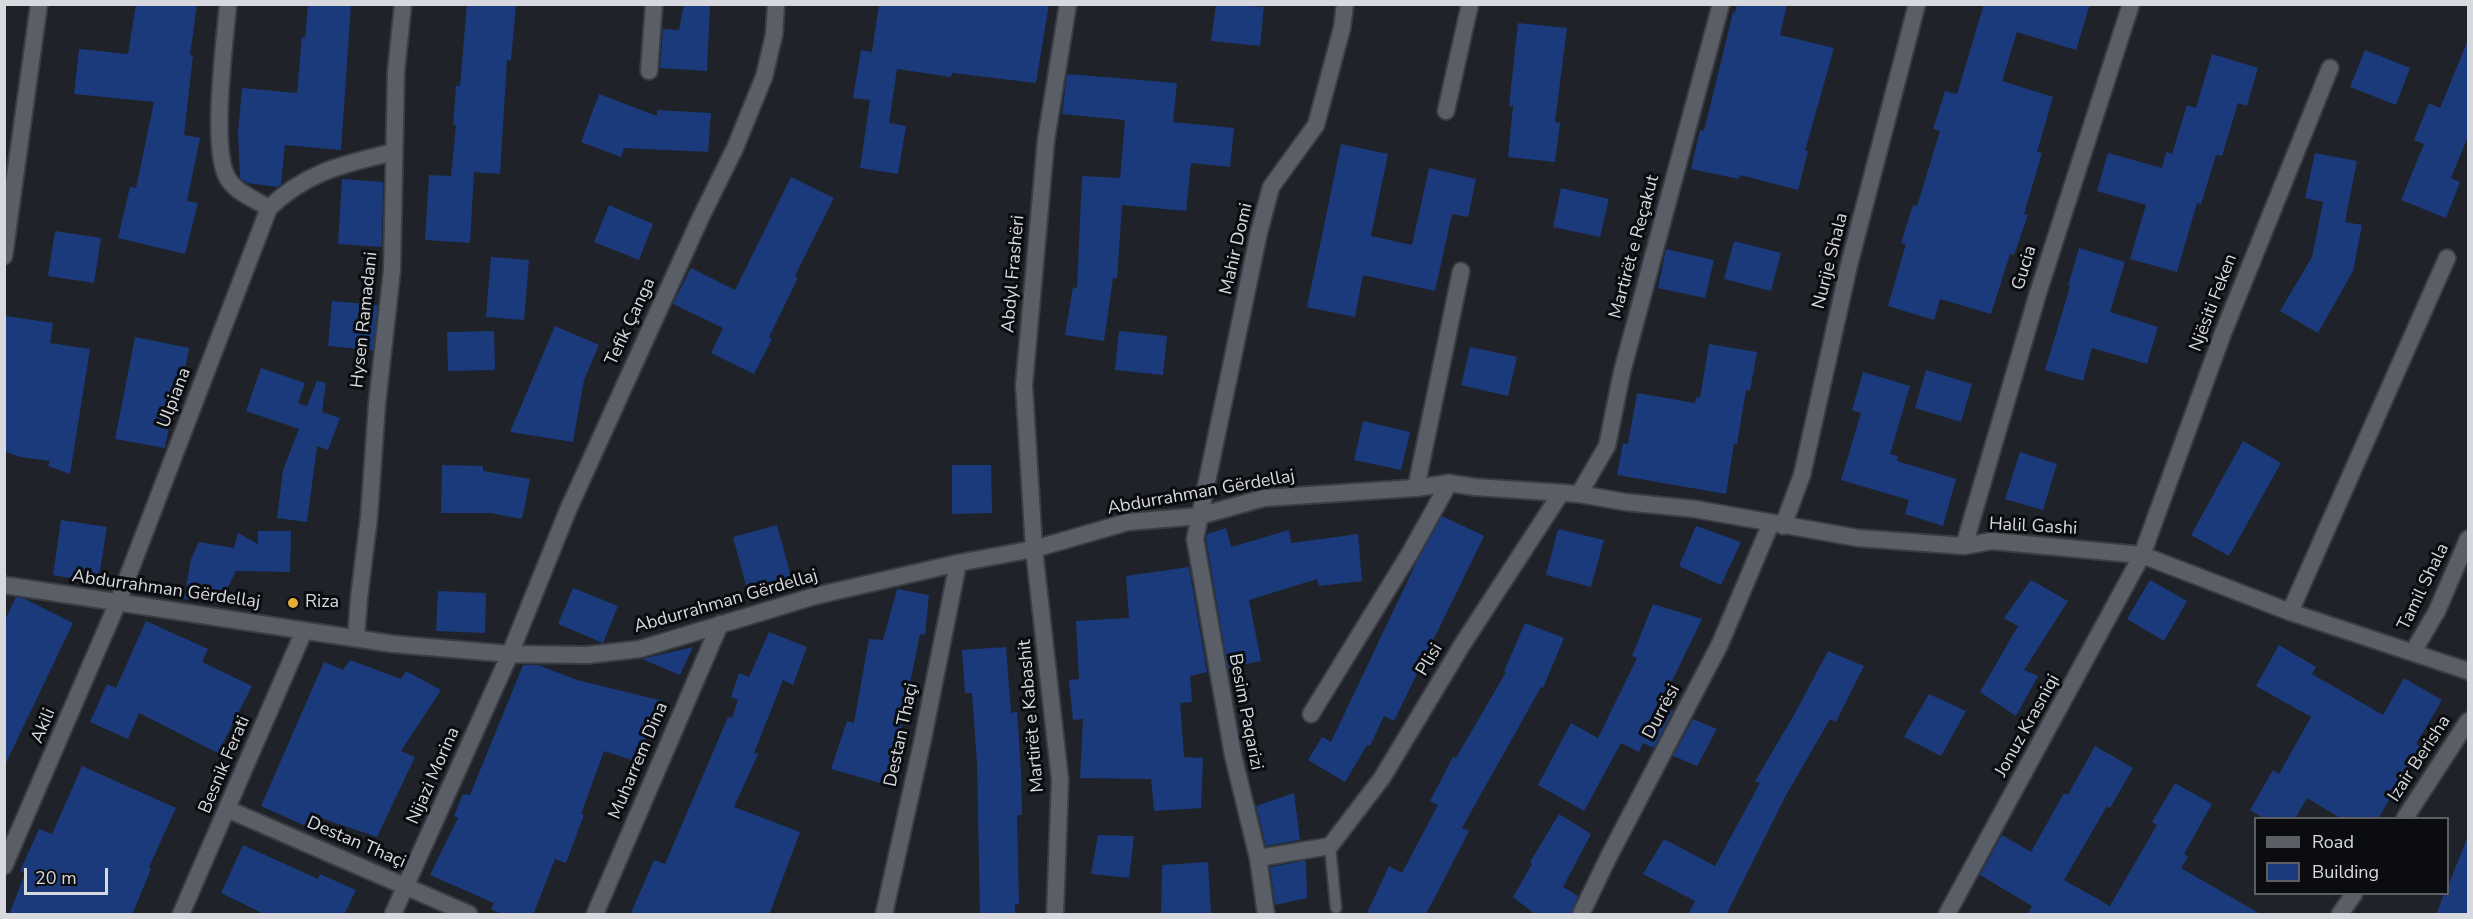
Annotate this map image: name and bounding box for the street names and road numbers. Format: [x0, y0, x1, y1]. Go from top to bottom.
street label: Martirët e Reçakut [1605, 173, 1665, 321]
street label: Mahir Domi [1216, 201, 1258, 297]
street label: Nurije Shala [1809, 211, 1853, 311]
street label: Abdyl Frashëri [998, 214, 1030, 334]
street label: Gucia [2008, 243, 2042, 293]
street label: Hysen Ramadani [347, 251, 383, 389]
street label: Njësiti Feken [2186, 251, 2242, 355]
street label: Tefik Çanga [601, 275, 661, 369]
street label: Ulpiana [154, 365, 196, 431]
street label: Abdurrahman Gërdellaj [1106, 466, 1296, 520]
street label: Halil Gashi [1988, 514, 2078, 540]
street label: Tamil Shala [2394, 540, 2454, 634]
street label: Abdurrahman Gërdellaj [632, 565, 820, 639]
street label: Abdurrahman Gërdellaj [70, 566, 262, 614]
street label: Martirët e Kabashit [1015, 639, 1049, 793]
street label: Plisi [1412, 640, 1448, 680]
street label: Besim Paqarizi [1223, 652, 1267, 772]
street label: Jonuz Krasniqi [1991, 671, 2065, 781]
street label: Destan Thaçi [880, 681, 924, 789]
street label: Durrësi [1639, 681, 1685, 743]
street label: Muharrem Dina [605, 699, 673, 823]
street label: Akili [27, 705, 61, 747]
street label: Izair Berisha [2384, 712, 2456, 806]
street label: Besnik Ferati [195, 713, 255, 817]
street label: Nijazi Morina [403, 724, 465, 828]
street label: Destan Thaçi [303, 812, 409, 874]

